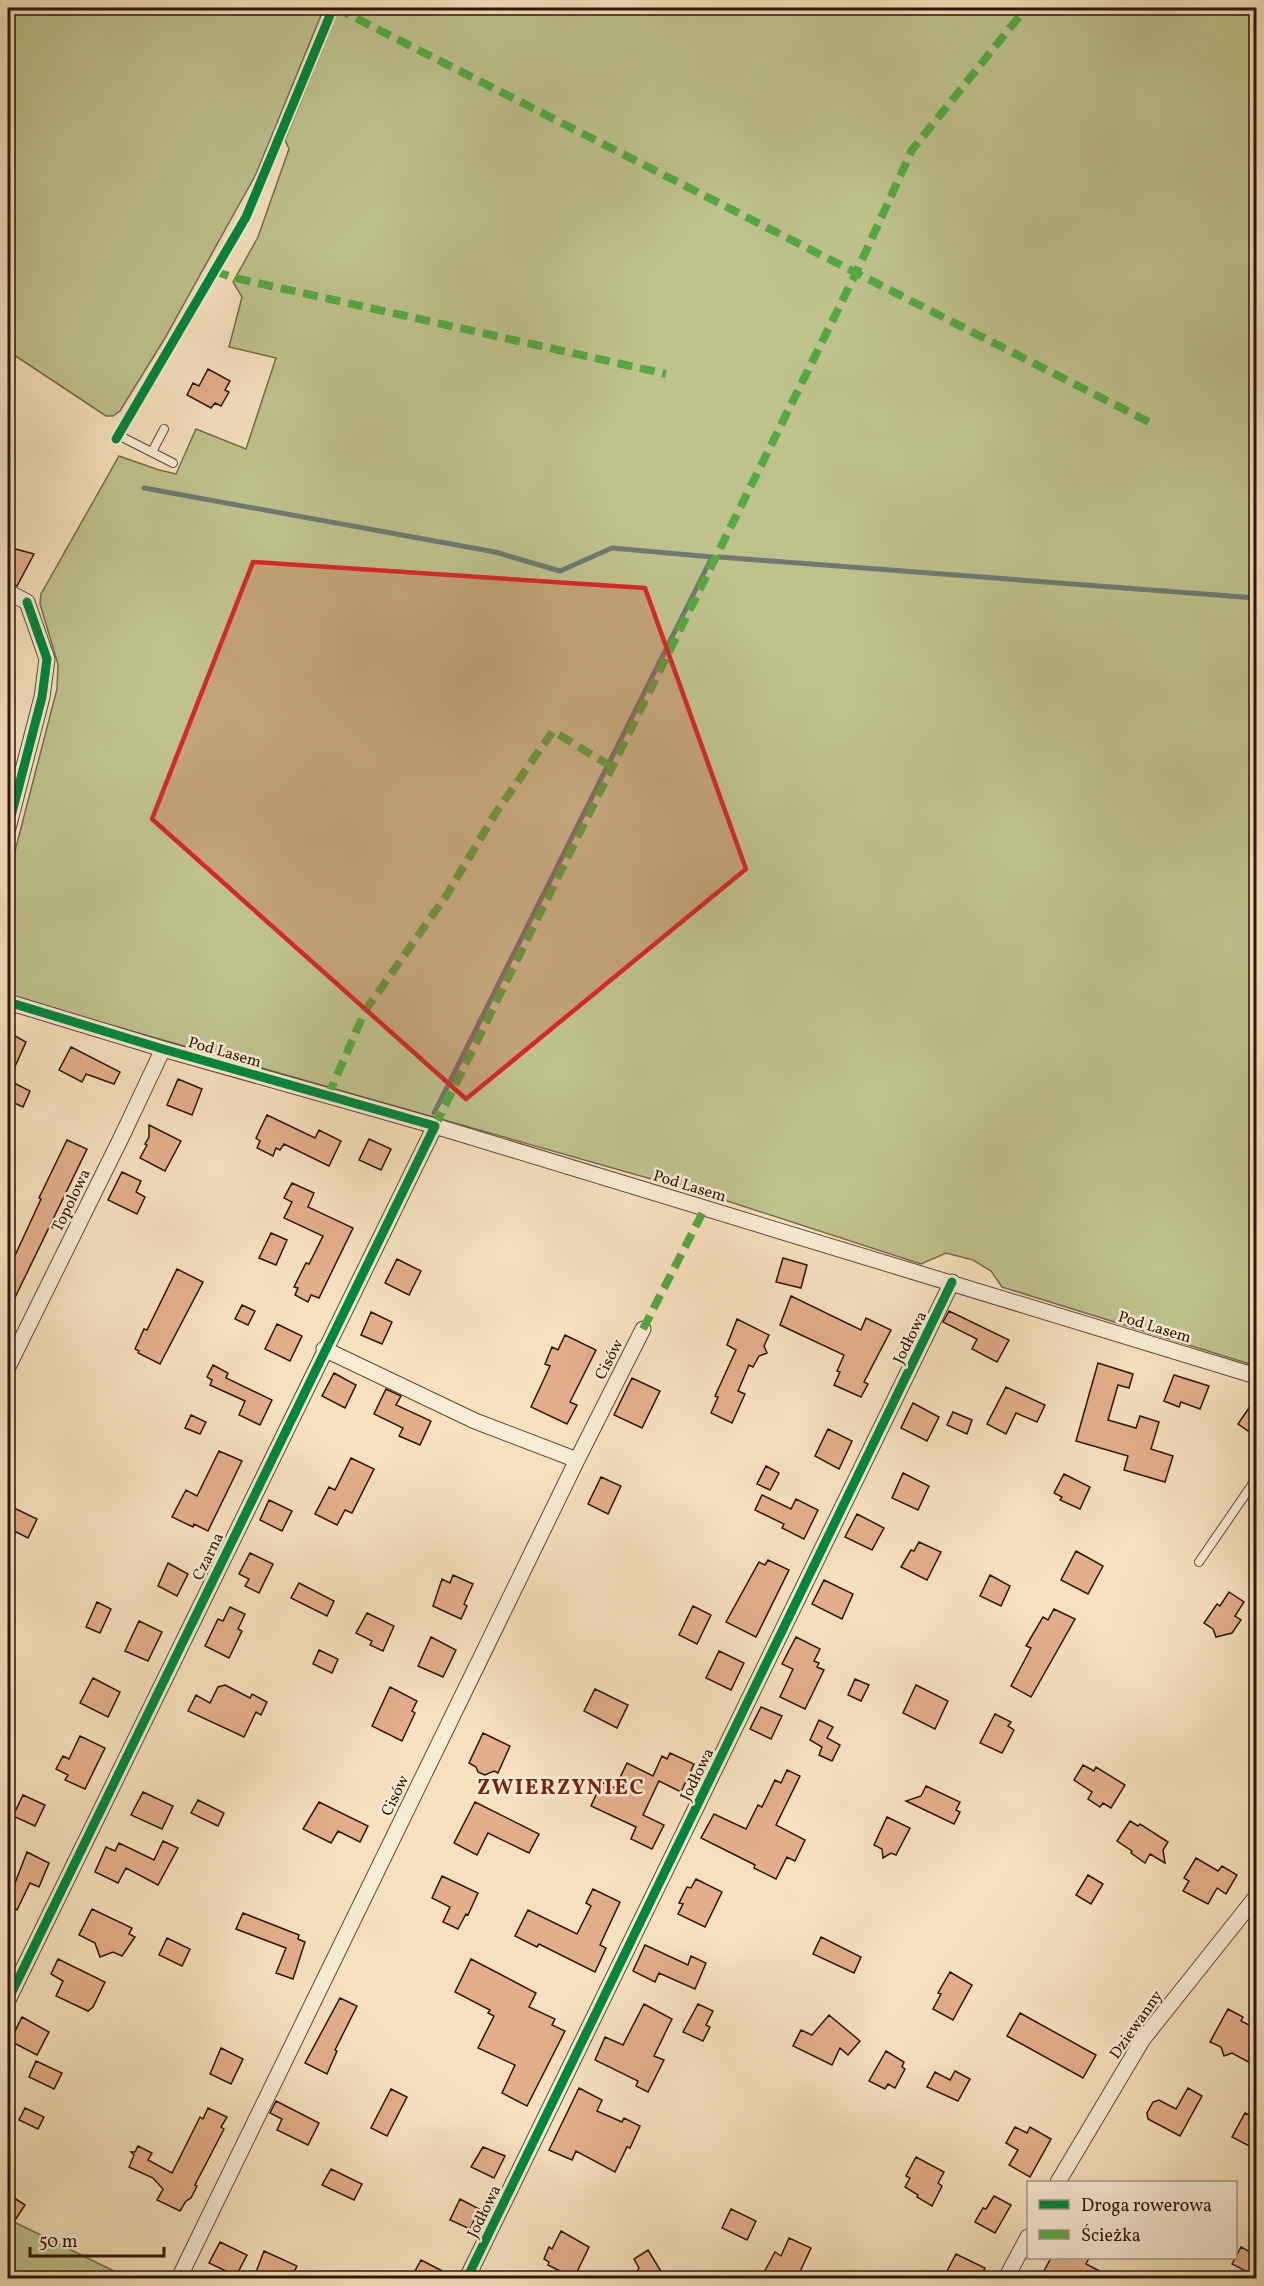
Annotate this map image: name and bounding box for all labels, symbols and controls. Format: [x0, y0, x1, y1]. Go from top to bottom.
street label: Pod Lasem [185, 1032, 264, 1074]
street label: Pod Lasem [650, 1165, 729, 1208]
street label: Topolowa [47, 1166, 97, 1236]
street label: Pod Lasem [1115, 1306, 1194, 1349]
street label: Jodłowa [889, 1308, 933, 1368]
street label: Cisów [590, 1335, 630, 1384]
street label: Czarna [188, 1529, 230, 1584]
street label: Jodłowa [676, 1745, 720, 1805]
street label: Cisów [377, 1771, 415, 1820]
district label: ZWIERZYNIEC [477, 1773, 645, 1804]
street label: Dziewanny [1105, 1986, 1169, 2064]
legend [1027, 2181, 1237, 2259]
street label: Jodłowa [463, 2182, 507, 2242]
text: Droga rowerowa [1081, 2194, 1212, 2219]
scale bar [30, 2220, 164, 2258]
text: Ścieżka [1081, 2224, 1141, 2249]
text: 50 m [39, 2230, 78, 2255]

